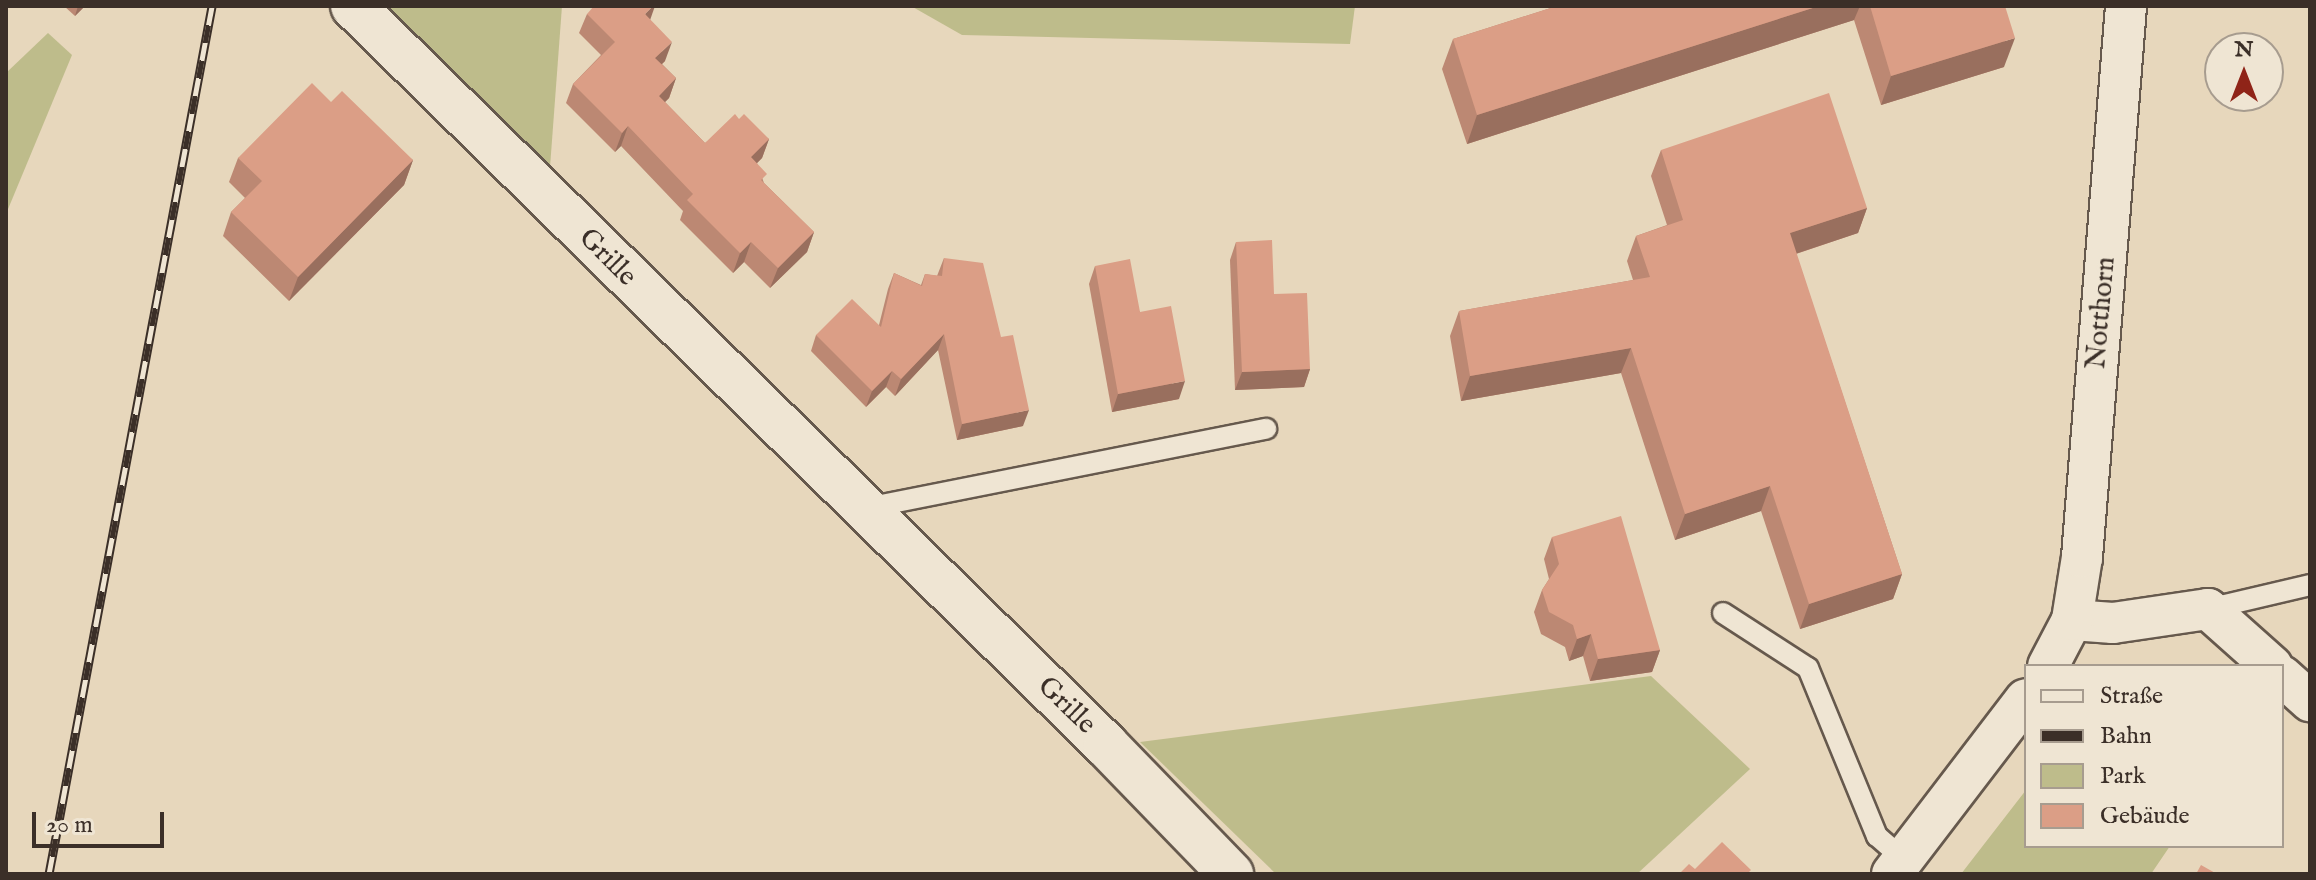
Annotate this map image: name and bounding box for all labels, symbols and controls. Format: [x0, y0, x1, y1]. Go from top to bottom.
north arrow [2204, 32, 2284, 112]
text: N [2234, 36, 2254, 64]
street label: Grille [571, 222, 643, 294]
street label: Notthorn [2080, 255, 2124, 371]
legend [2024, 664, 2284, 848]
street label: Grille [1030, 670, 1102, 742]
text: Straße [2100, 681, 2163, 712]
text: Bahn [2100, 721, 2152, 752]
text: Park [2100, 761, 2146, 792]
scale bar [36, 796, 168, 846]
text: Gebäude [2100, 801, 2190, 832]
text: 20 m [46, 810, 93, 841]

